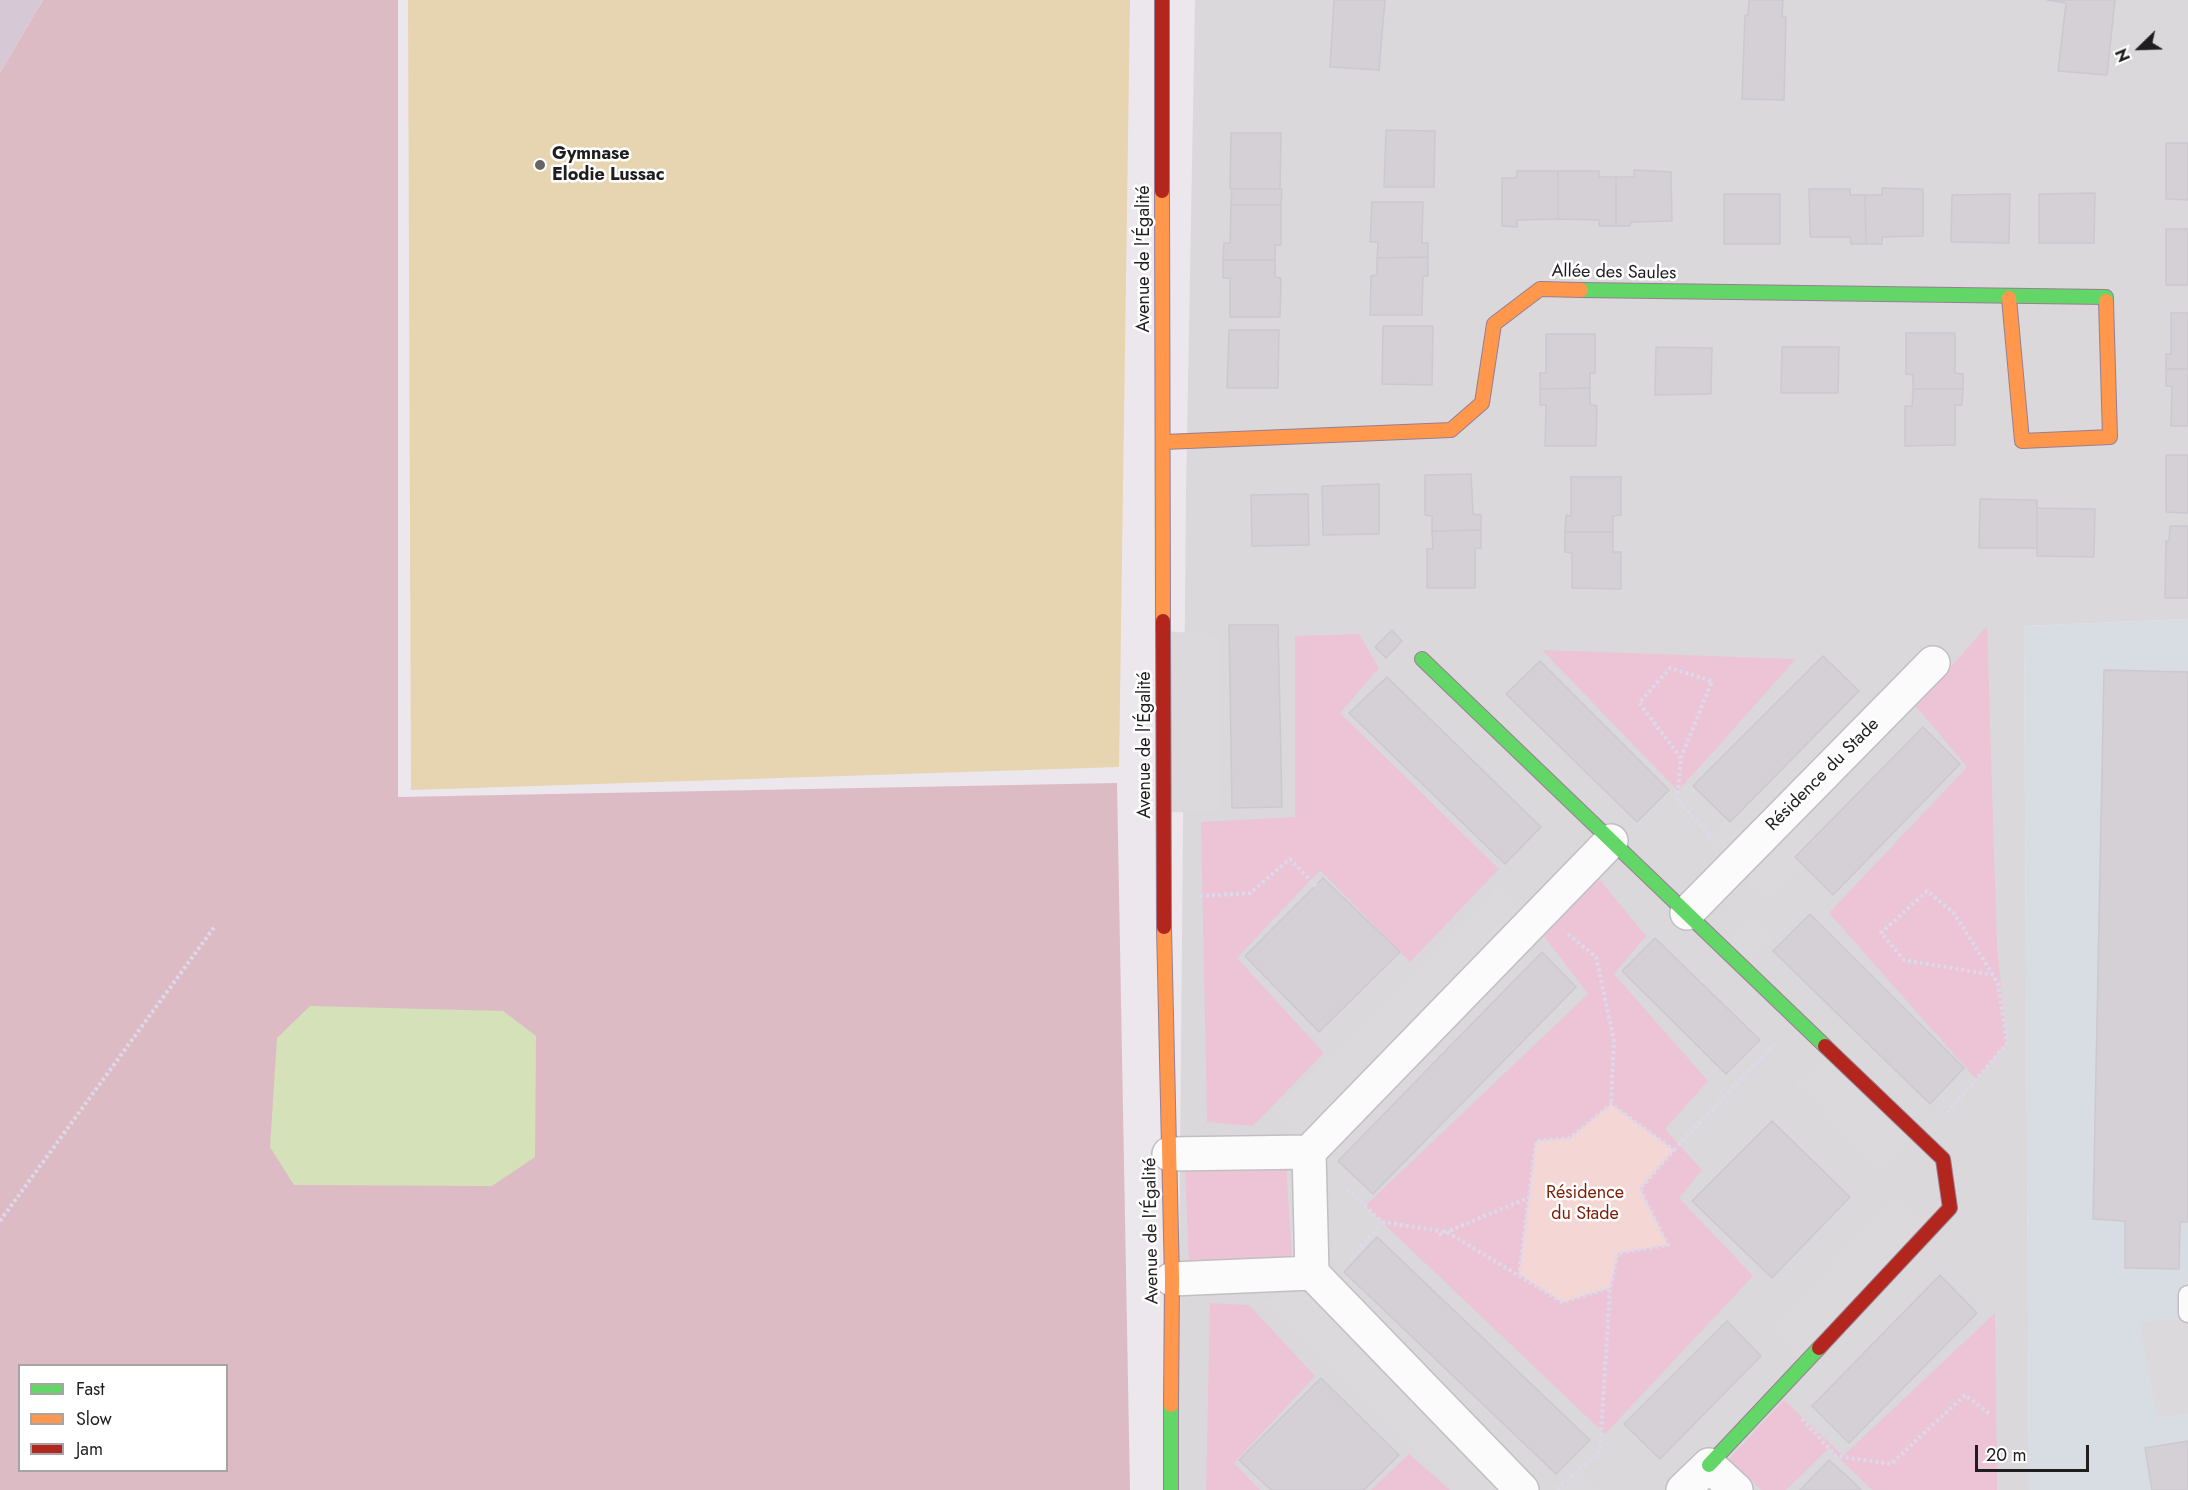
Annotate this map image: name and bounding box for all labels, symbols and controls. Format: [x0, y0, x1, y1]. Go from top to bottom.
north arrow [2110, 18, 2170, 78]
text: N [2110, 45, 2136, 66]
place label: Gymnase Elodie Lussac [552, 144, 665, 186]
marker: Gymnase Elodie Lussac [533, 158, 547, 172]
street label: Avenue de l'Égalité [1134, 186, 1156, 332]
street label: Allée des Saules [1551, 261, 1677, 285]
street label: Avenue de l'Égalité [1135, 672, 1157, 818]
street label: Résidence du Stade [1762, 714, 1884, 836]
street label: Avenue de l'Égalité [1140, 1157, 1164, 1305]
park label: Résidence du Stade [1546, 1183, 1624, 1226]
legend [18, 1364, 228, 1472]
text: Fast [76, 1376, 105, 1402]
text: Slow [76, 1406, 112, 1432]
scale bar [1978, 1433, 2092, 1471]
text: Jam [76, 1436, 103, 1462]
text: 20 m [1986, 1442, 2026, 1468]

